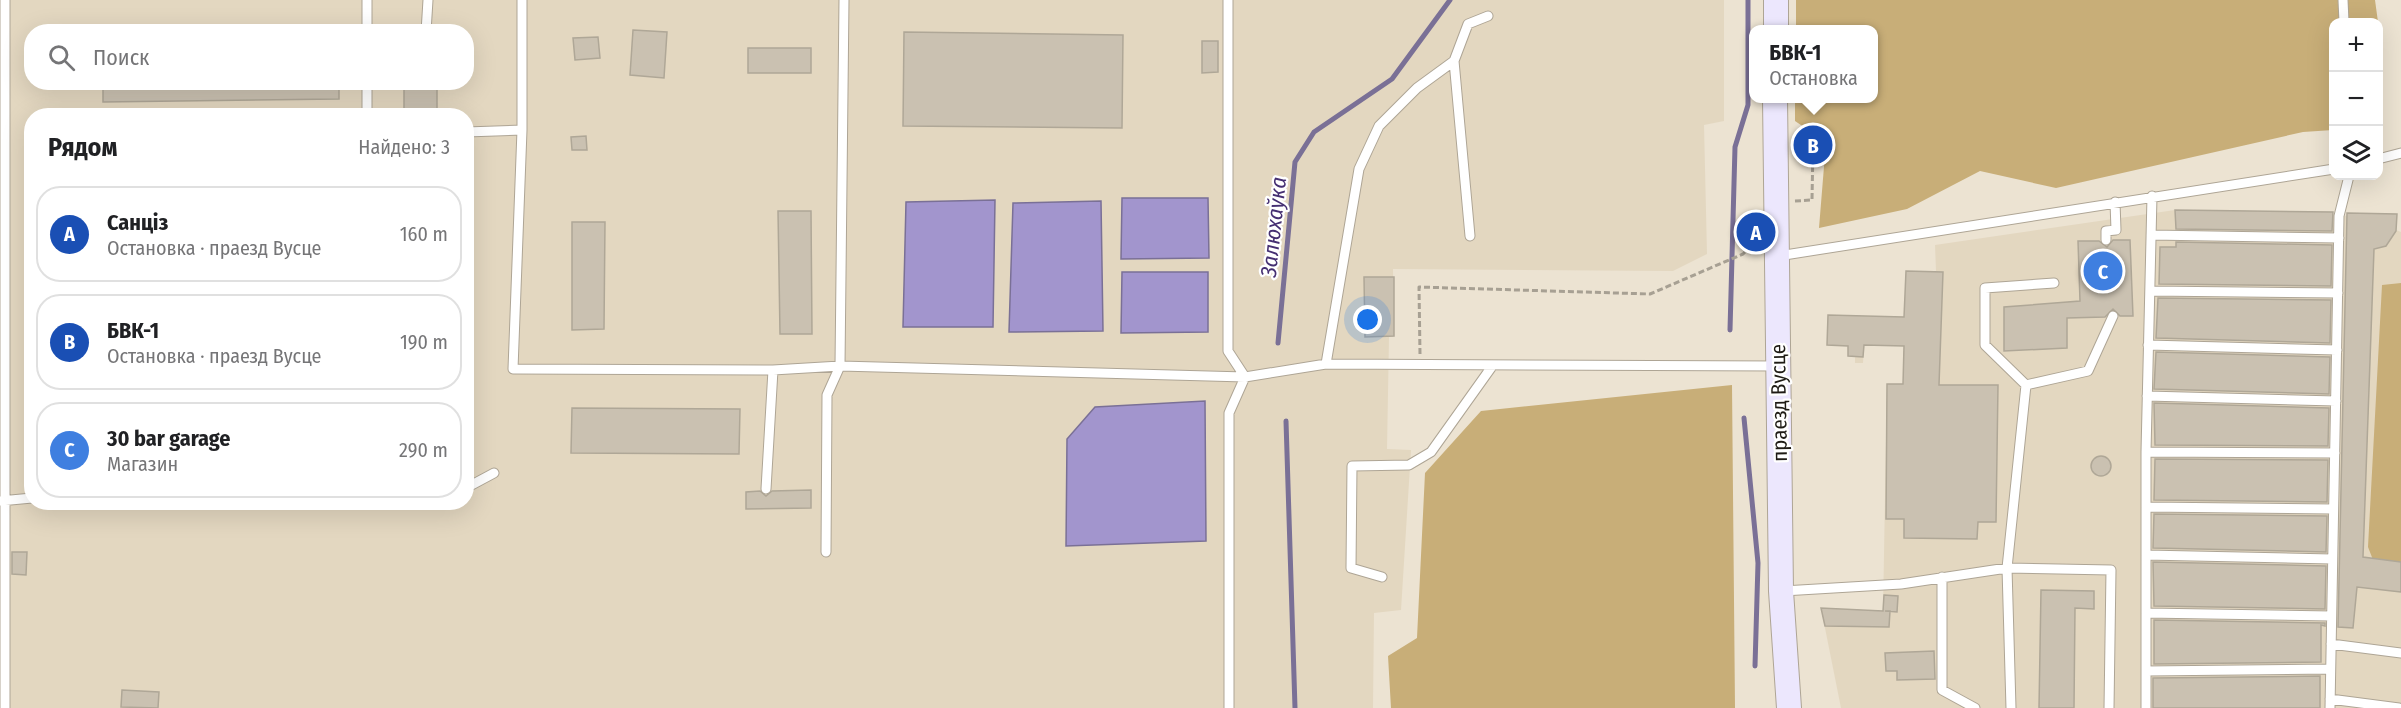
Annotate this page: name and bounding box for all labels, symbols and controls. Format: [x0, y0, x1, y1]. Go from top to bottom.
map controls [2329, 18, 2383, 180]
button: + [2329, 18, 2383, 72]
search box [24, 24, 474, 90]
popup [1749, 25, 1878, 103]
text: БВК-1 [1769, 39, 1821, 66]
icon: search [45, 41, 78, 74]
text: Поиск [93, 44, 149, 71]
text: Остановка [1769, 66, 1858, 90]
button: − [2329, 72, 2383, 126]
pin: B [1794, 122, 1832, 168]
button: layers [2329, 126, 2383, 180]
text: Рядом [48, 132, 117, 163]
text: Найдено: 3 [358, 135, 450, 159]
water label: Залюхаўка [1255, 176, 1292, 280]
text: Санціз [107, 209, 168, 236]
pin: A [1736, 210, 1776, 254]
text: A [64, 222, 75, 246]
text: 160 m [400, 222, 448, 246]
text: Остановка · праезд Вусце [107, 236, 321, 260]
pin: C [2084, 248, 2122, 294]
your location [1353, 305, 1382, 334]
text: БВК-1 [107, 317, 159, 344]
text: B [64, 330, 75, 354]
text: 190 m [400, 330, 448, 354]
text: Остановка · праезд Вусце [107, 344, 321, 368]
street label: праезд Вусце [1765, 344, 1793, 462]
text: 30 bar garage [107, 425, 230, 452]
text: C [64, 438, 75, 462]
text: 290 m [399, 438, 448, 462]
text: Магазин [107, 452, 178, 476]

